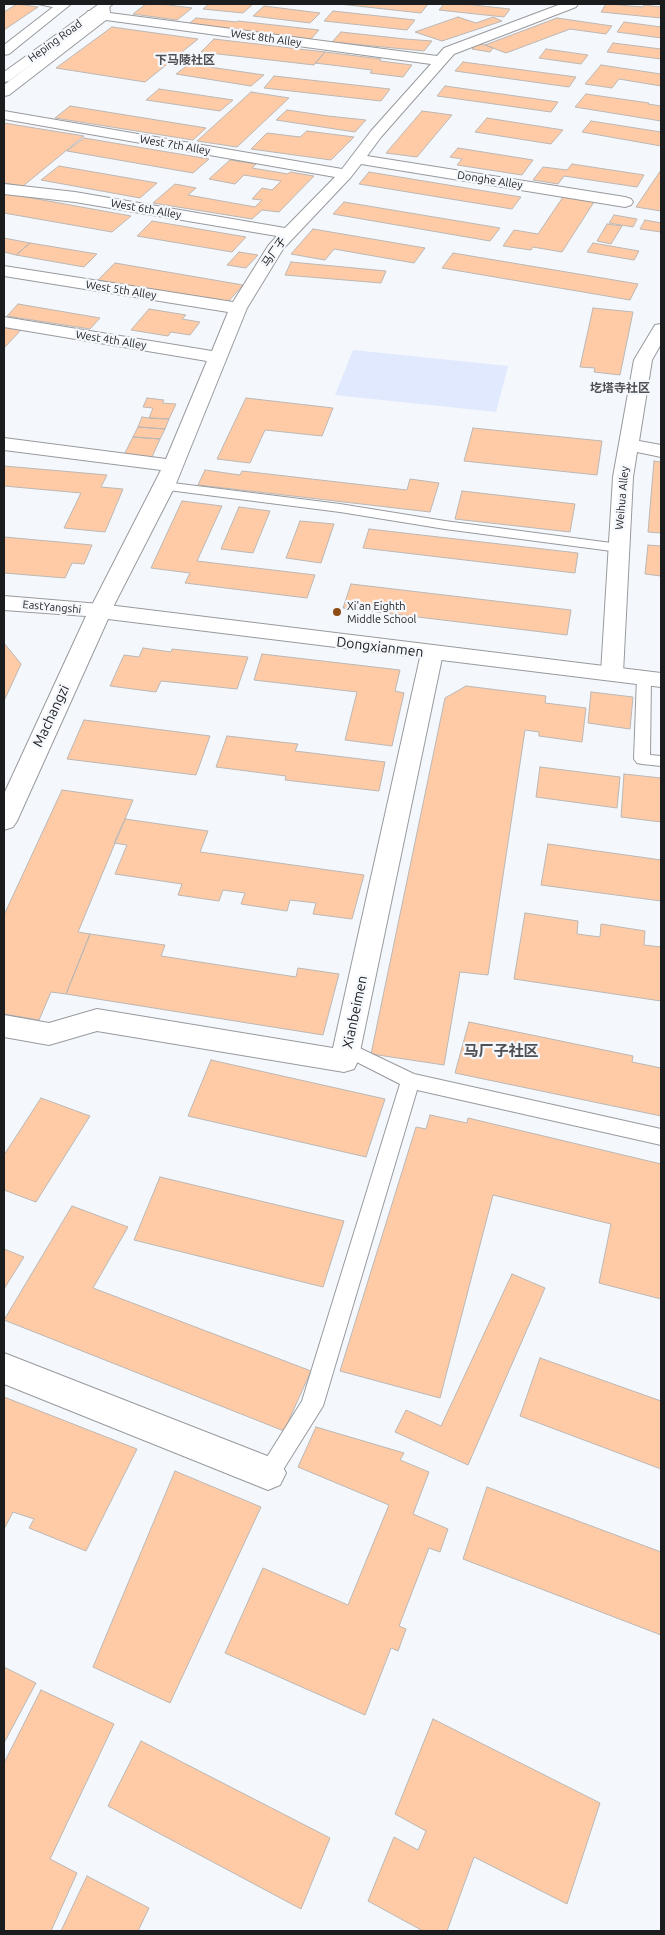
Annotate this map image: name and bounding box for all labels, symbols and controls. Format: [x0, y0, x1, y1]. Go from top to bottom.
street label: Heping Road [26, 17, 84, 65]
street label: West 8th Alley [230, 27, 302, 49]
district label: 下马陵社区 [155, 53, 215, 67]
street label: West 7th Alley [139, 132, 211, 158]
street label: Donghe Alley [456, 168, 524, 192]
street label: West 6th Alley [110, 196, 182, 222]
street label: 马厂子 [259, 235, 289, 269]
street label: West 5th Alley [85, 278, 157, 302]
street label: West 4th Alley [75, 328, 147, 352]
district label: 圪塔寺社区 [590, 381, 650, 395]
street label: Weihua Alley [613, 466, 631, 530]
street label: EastYangshi [22, 598, 82, 616]
place label: Xi'an Eighth Middle School [347, 599, 416, 625]
marker: Xi'an Eighth Middle School [331, 606, 343, 618]
street label: Dongxianmen [336, 633, 424, 661]
street label: Machangzi [29, 682, 73, 750]
street label: Xianbeimen [339, 974, 371, 1050]
district label: 马厂子社区 [464, 1042, 538, 1060]

